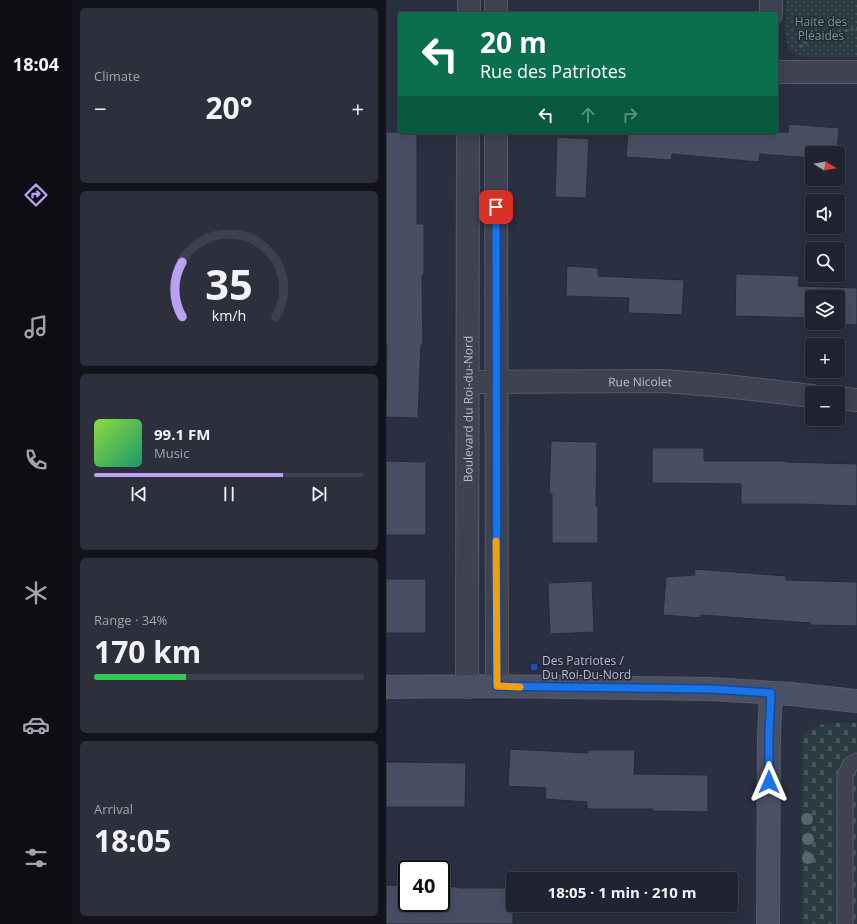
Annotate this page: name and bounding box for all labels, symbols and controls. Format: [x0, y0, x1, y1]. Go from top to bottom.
park label: Haite des Pléaides [795, 13, 848, 44]
text: 20 m [480, 23, 547, 61]
icon: left [414, 28, 466, 80]
text: 18:04 [13, 52, 59, 76]
text: Rue des Patriotes [480, 59, 626, 83]
text: Climate [94, 67, 140, 85]
text: 20° [205, 87, 253, 128]
text: − [94, 93, 107, 123]
text: + [351, 93, 364, 123]
icon: left [535, 104, 557, 126]
icon: ahead [577, 104, 599, 126]
icon: right [619, 104, 641, 126]
north arrow [805, 146, 845, 186]
map controls [805, 146, 845, 426]
icon: directions [22, 181, 50, 209]
pin [479, 190, 513, 224]
button: sound [805, 194, 845, 234]
icon: arrive [485, 196, 507, 218]
button: search [805, 242, 845, 282]
text: 35 [205, 256, 253, 312]
button: layers [805, 290, 845, 330]
text: km/h [212, 305, 246, 324]
icon: music [22, 313, 50, 341]
street label: Boulevard du Roi-du-Nord [459, 336, 476, 482]
button: + [805, 338, 845, 378]
street label: Rue Nicolet [608, 372, 673, 390]
button: − [805, 386, 845, 426]
text: 99.1 FM [154, 424, 210, 444]
text: Music [154, 444, 189, 462]
icon: phone [22, 446, 50, 474]
icon: previous [128, 483, 150, 505]
icon: pause [218, 483, 240, 505]
icon: next [308, 483, 330, 505]
icon: climate [22, 579, 50, 607]
text: Range · 34% [94, 611, 167, 629]
text: 170 km [94, 631, 201, 672]
place label: Des Patriotes / Du Roi-Du-Nord [542, 652, 631, 683]
marker: Des Patriotes / Du Roi-Du-Nord [529, 662, 539, 672]
icon: car [22, 711, 50, 739]
position arrow [748, 761, 790, 803]
text: Arrival [94, 800, 133, 818]
text: 18:05 [94, 820, 171, 861]
icon: filters [22, 844, 50, 872]
speed limit sign: 40 [398, 860, 450, 912]
text: 18:05 · 1 min · 210 m [548, 882, 696, 902]

